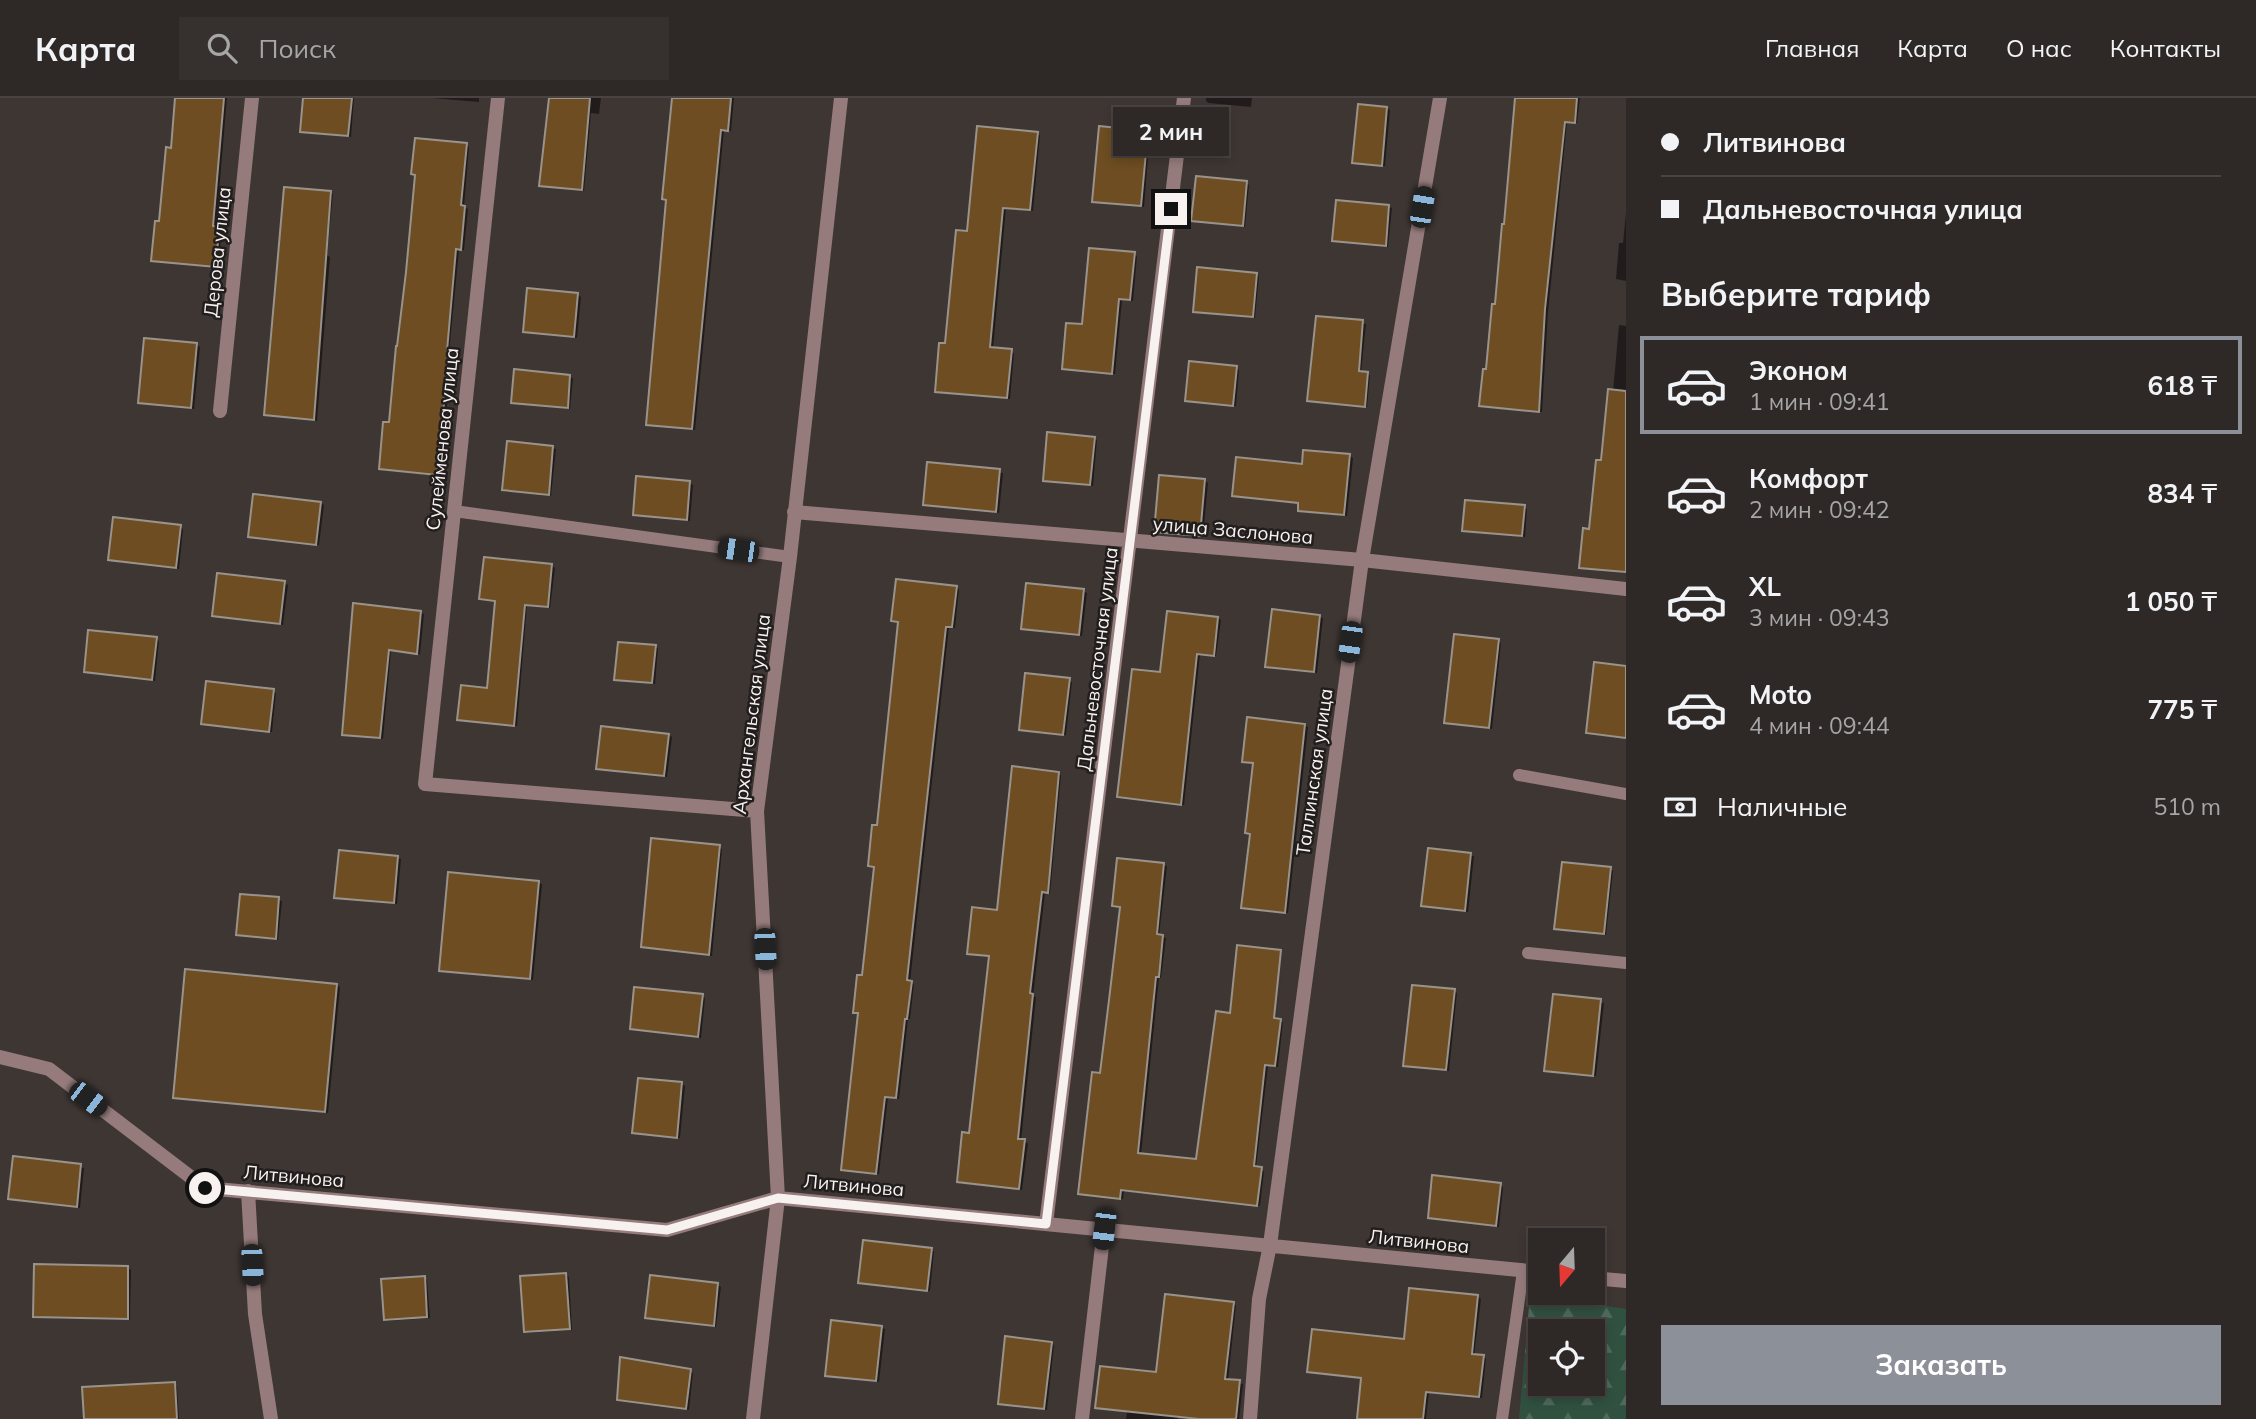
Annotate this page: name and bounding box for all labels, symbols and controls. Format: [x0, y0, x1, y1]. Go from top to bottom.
search box [179, 17, 669, 80]
text: Карта [35, 28, 137, 69]
icon: search [203, 29, 241, 67]
text: Поиск [259, 32, 336, 65]
text: Главная [1765, 33, 1859, 63]
text: Карта [1897, 33, 1968, 63]
text: О нас [2006, 33, 2072, 63]
text: Контакты [2110, 33, 2221, 63]
callout: 2 мин [1113, 108, 1229, 156]
text: 2 мин [1139, 117, 1203, 146]
text: Литвинова [1703, 126, 1846, 159]
car [1409, 185, 1436, 229]
street label: Дерова улица [198, 186, 236, 318]
route end [1155, 193, 1187, 225]
text: Дальневосточная улица [1703, 193, 2023, 226]
text: Выберите тариф [1661, 274, 1931, 314]
street label: Сулейменова улица [420, 346, 464, 532]
icon: car [1665, 354, 1728, 417]
text: Эконом [1749, 354, 1848, 387]
text: 618 ₸ [2147, 369, 2217, 402]
text: 1 мин · 09:41 [1749, 387, 1889, 416]
icon: car [1665, 462, 1728, 525]
text: Комфорт [1749, 462, 1868, 495]
text: 834 ₸ [2147, 477, 2217, 510]
text: 2 мин · 09:42 [1749, 495, 1889, 524]
street label: улица Заслонова [1152, 511, 1314, 549]
car [716, 537, 761, 563]
street label: Дальневосточная улица [1071, 546, 1123, 772]
icon: car [1665, 570, 1728, 633]
text: XL [1749, 570, 1781, 603]
text: 1 050 ₸ [2125, 585, 2217, 618]
text: 3 мин · 09:43 [1749, 603, 1889, 632]
street label: Архангельская улица [727, 613, 775, 815]
car [1337, 620, 1364, 664]
icon: car [1665, 678, 1728, 741]
text: Moto [1749, 678, 1812, 711]
street label: Таллинская улица [1290, 687, 1338, 857]
text: 775 ₸ [2147, 693, 2217, 726]
text: 4 мин · 09:44 [1749, 711, 1889, 740]
icon: cash [1661, 788, 1699, 826]
text: Наличные [1717, 790, 1847, 823]
text: 510 m [2153, 792, 2221, 821]
car [754, 927, 777, 971]
car [65, 1078, 112, 1120]
street label: Литвинова [243, 1160, 345, 1192]
street label: Литвинова [803, 1169, 905, 1201]
route start [189, 1172, 221, 1204]
car [1092, 1207, 1117, 1251]
street label: Литвинова [1368, 1224, 1470, 1258]
north arrow [1528, 1228, 1605, 1306]
map controls [1528, 1228, 1605, 1396]
car [241, 1243, 264, 1287]
button: locate [1528, 1319, 1605, 1396]
button: Заказать [1661, 1325, 2221, 1405]

